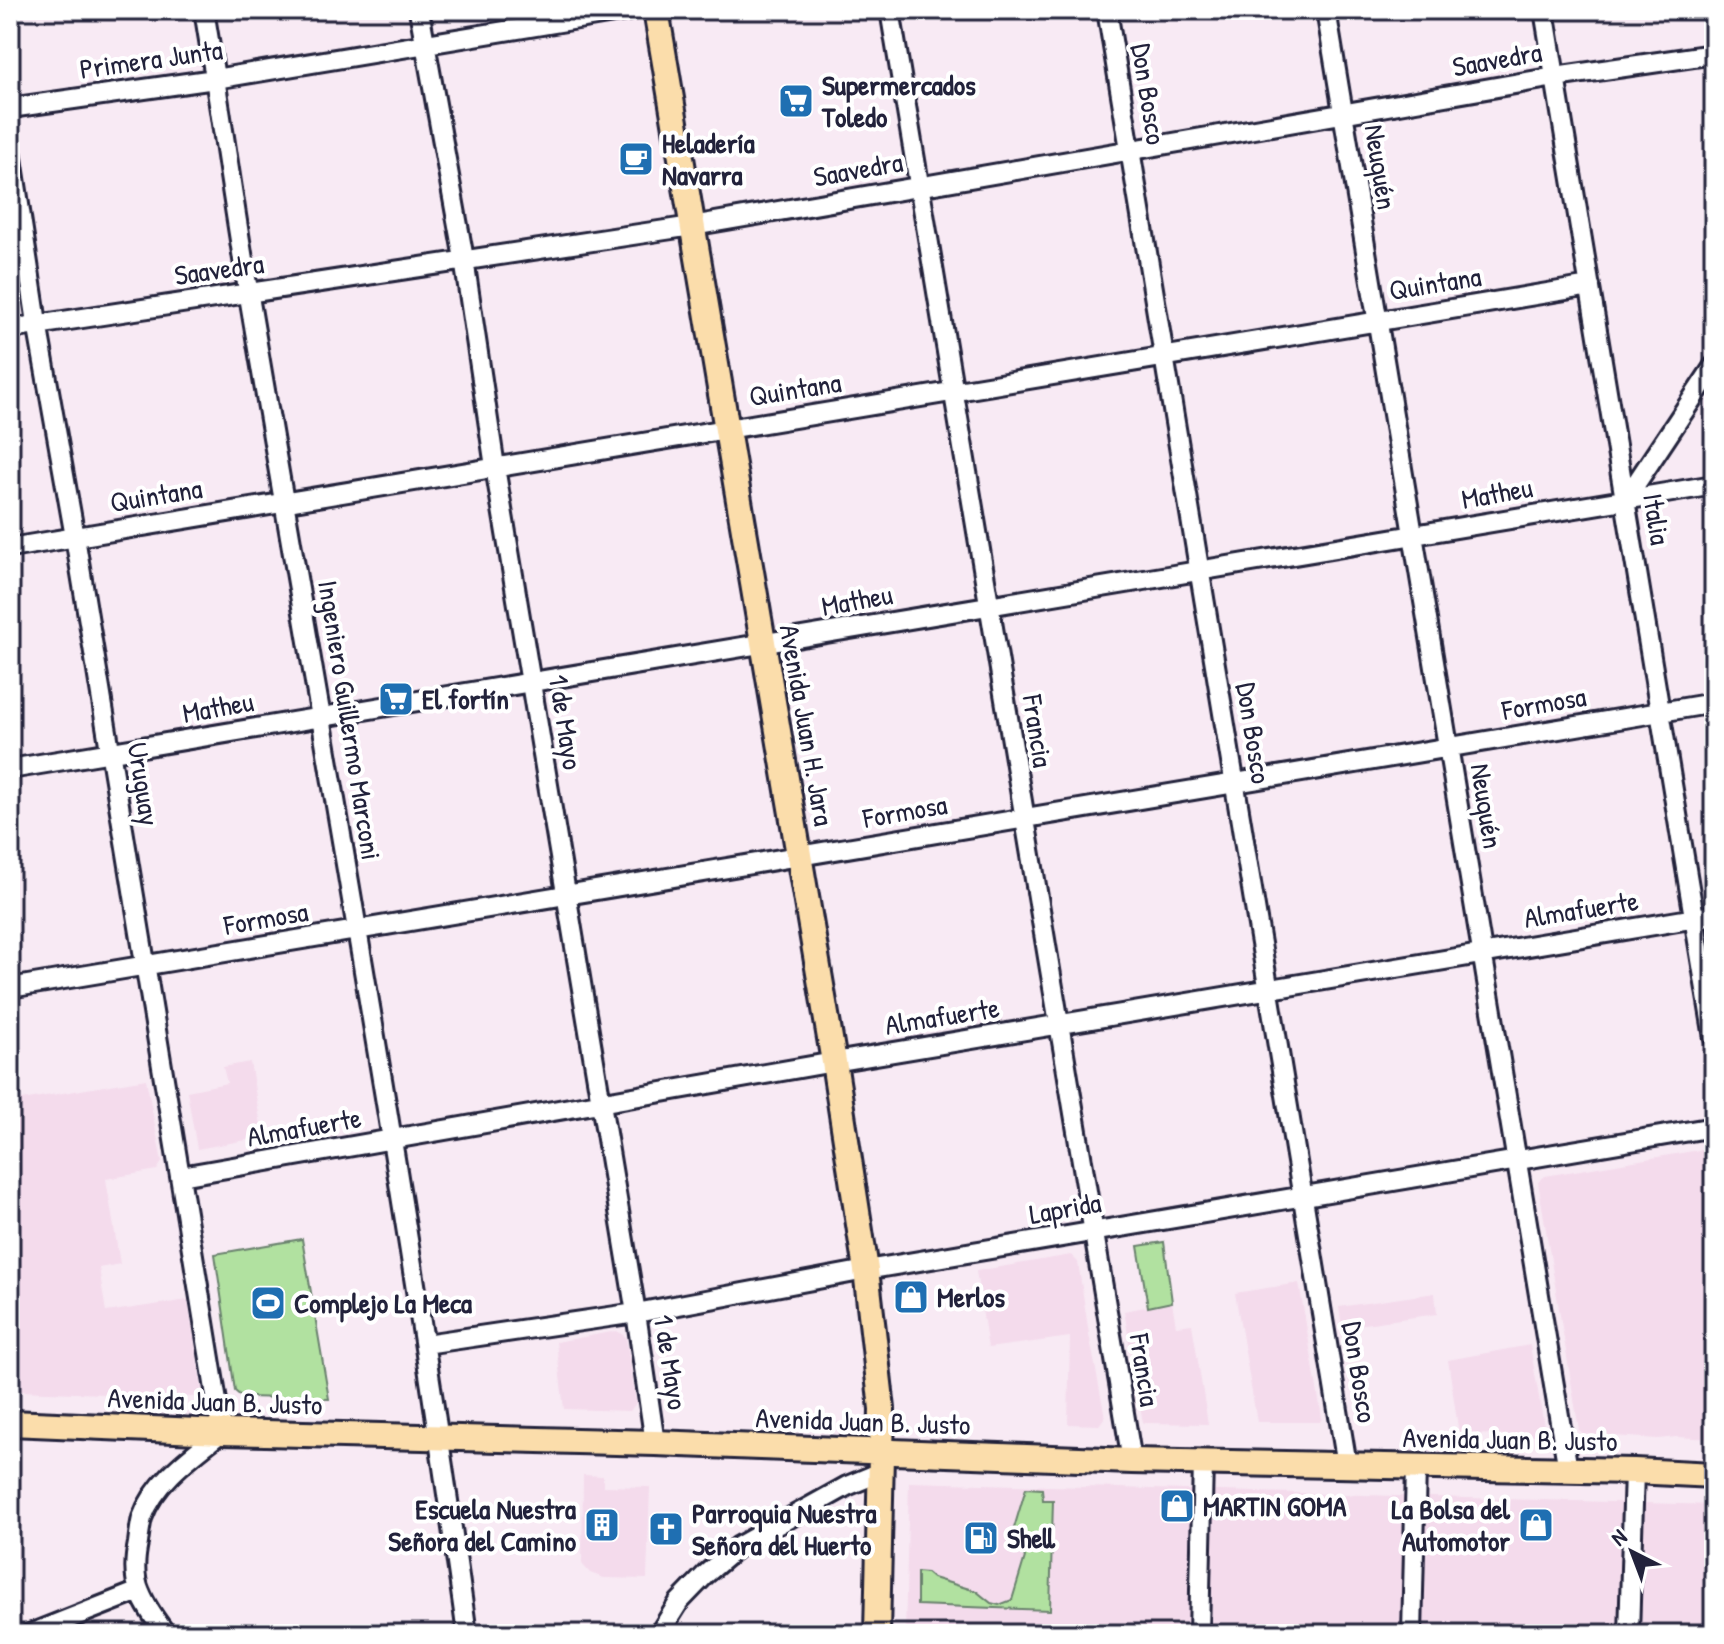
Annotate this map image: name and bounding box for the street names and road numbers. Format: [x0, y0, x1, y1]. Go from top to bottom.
street label: Primera Junta [77, 30, 225, 88]
street label: Saavedra [1449, 32, 1545, 86]
street label: Don Bosco [1122, 41, 1176, 147]
street label: Neuquén [1356, 122, 1406, 212]
street label: Saavedra [810, 142, 906, 196]
street label: Saavedra [172, 244, 266, 294]
street label: Quintana [1386, 257, 1484, 309]
street label: Quintana [746, 363, 844, 415]
street label: Matheu [1459, 468, 1535, 518]
street label: Quintana [107, 469, 205, 521]
street label: Italia [1634, 490, 1680, 548]
street label: Matheu [819, 575, 895, 625]
street label: Ingeniero Guillermo Marconi [309, 577, 391, 863]
street label: Avenida Juan H. Jara [771, 621, 843, 829]
street label: 1 de Mayo [540, 672, 592, 772]
street label: Formosa [1498, 677, 1589, 729]
street label: Don Bosco [1227, 680, 1281, 786]
street label: Matheu [180, 682, 256, 732]
street label: Francia [1013, 691, 1062, 770]
street label: Uruguay [119, 740, 169, 829]
street label: Neuquén [1462, 761, 1512, 851]
street label: Formosa [859, 785, 950, 837]
street label: Almafuerte [1521, 881, 1641, 937]
street label: Formosa [220, 892, 311, 944]
street label: Almafuerte [882, 988, 1002, 1044]
street label: Almafuerte [244, 1098, 364, 1156]
street label: Laprida [1026, 1183, 1104, 1233]
street label: 1 de Mayo [645, 1312, 697, 1412]
street label: Don Bosco [1333, 1319, 1387, 1425]
street label: Francia [1120, 1330, 1169, 1409]
street label: Avenida Juan B. Justo [107, 1378, 323, 1424]
street label: Avenida Juan B. Justo [755, 1398, 971, 1444]
street label: Avenida Juan B. Justo [1402, 1418, 1618, 1460]

